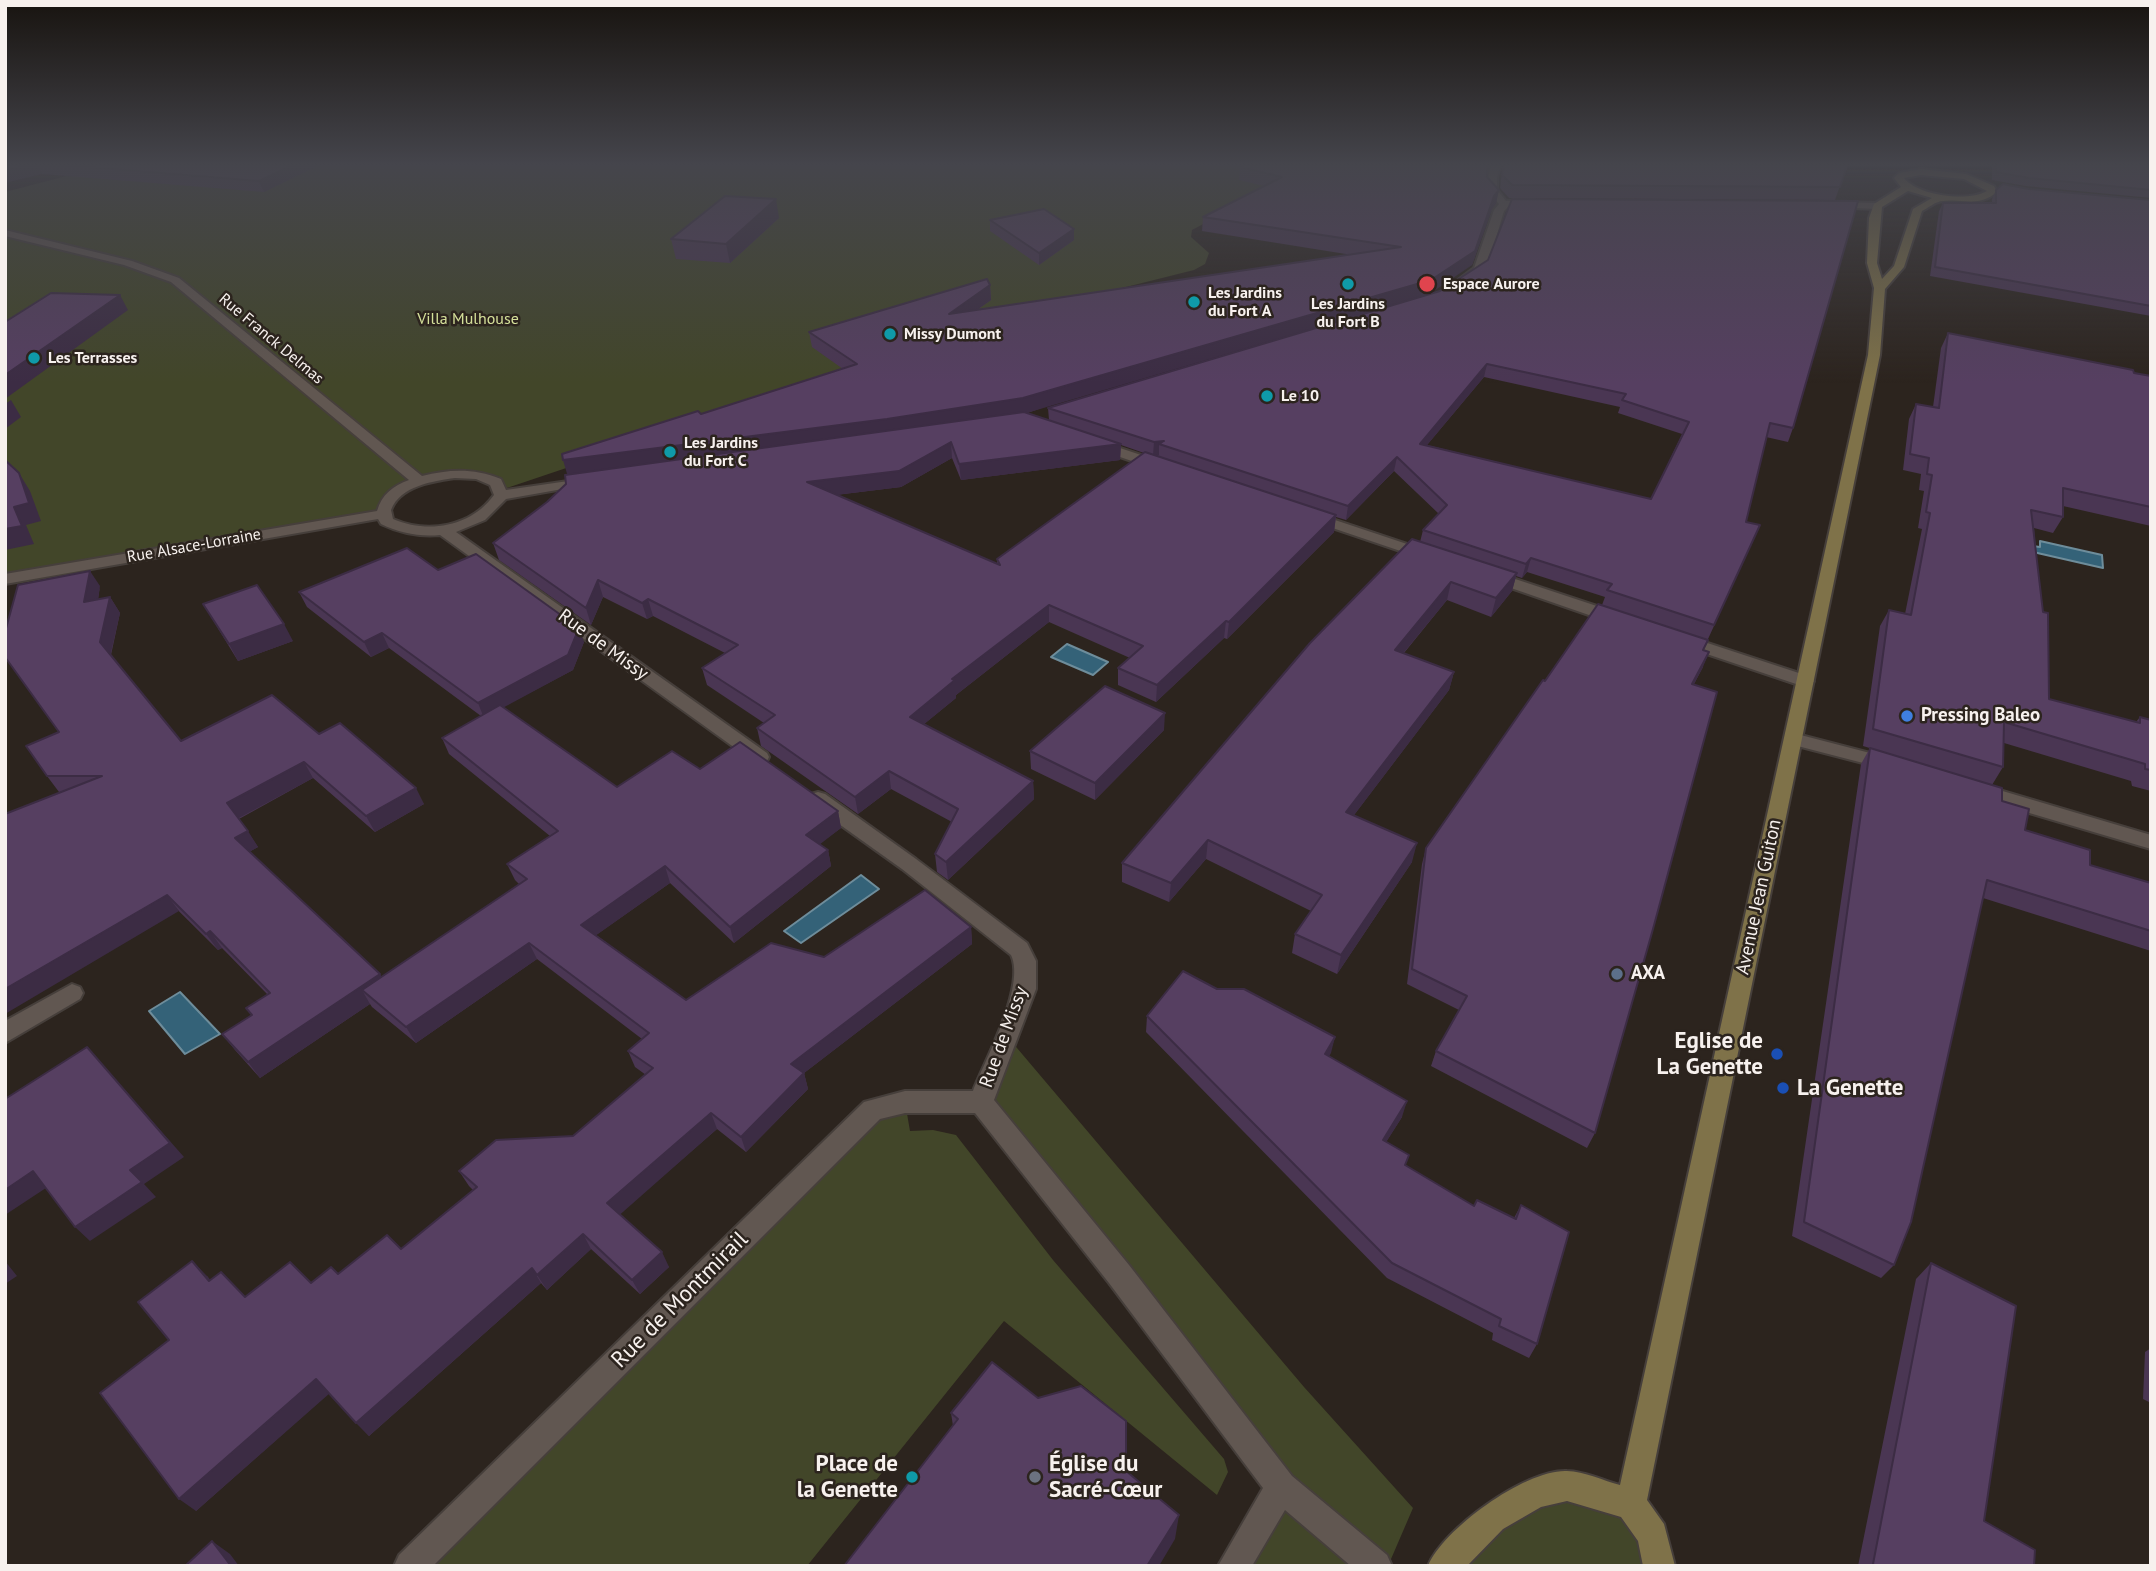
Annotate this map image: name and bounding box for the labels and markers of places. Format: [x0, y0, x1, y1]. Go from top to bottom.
marker: Espace Aurore [1417, 274, 1437, 294]
place label: Espace Aurore [1443, 274, 1540, 294]
marker: Les Jardins du Fort B [1340, 276, 1356, 292]
place label: Les Jardins du Fort A [1208, 283, 1282, 321]
marker: Les Jardins du Fort A [1186, 294, 1202, 310]
place label: Les Jardins du Fort B [1311, 294, 1385, 332]
place label: Missy Dumont [904, 324, 1001, 344]
marker: Missy Dumont [882, 326, 898, 342]
place label: Les Terrasses [48, 348, 137, 368]
marker: Les Terrasses [26, 350, 42, 366]
place label: Le 10 [1281, 386, 1319, 406]
marker: Le 10 [1259, 388, 1275, 404]
place label: Les Jardins du Fort C [684, 433, 758, 471]
marker: Les Jardins du Fort C [662, 444, 678, 460]
place label: Pressing Baleo [1921, 705, 2040, 727]
marker: Pressing Baleo [1899, 708, 1915, 724]
place label: AXA [1631, 963, 1665, 985]
marker: AXA [1609, 966, 1625, 982]
place label: Eglise de La Genette [1657, 1027, 1763, 1081]
marker: Eglise de La Genette [1769, 1046, 1785, 1062]
place label: La Genette [1797, 1074, 1903, 1102]
marker: La Genette [1775, 1080, 1791, 1096]
place label: Place de la Genette [797, 1450, 898, 1504]
place label: Église du Sacré-Cœur [1049, 1450, 1162, 1504]
marker: Place de la Genette [904, 1469, 920, 1485]
marker: Église du Sacré-Cœur [1027, 1469, 1043, 1485]

